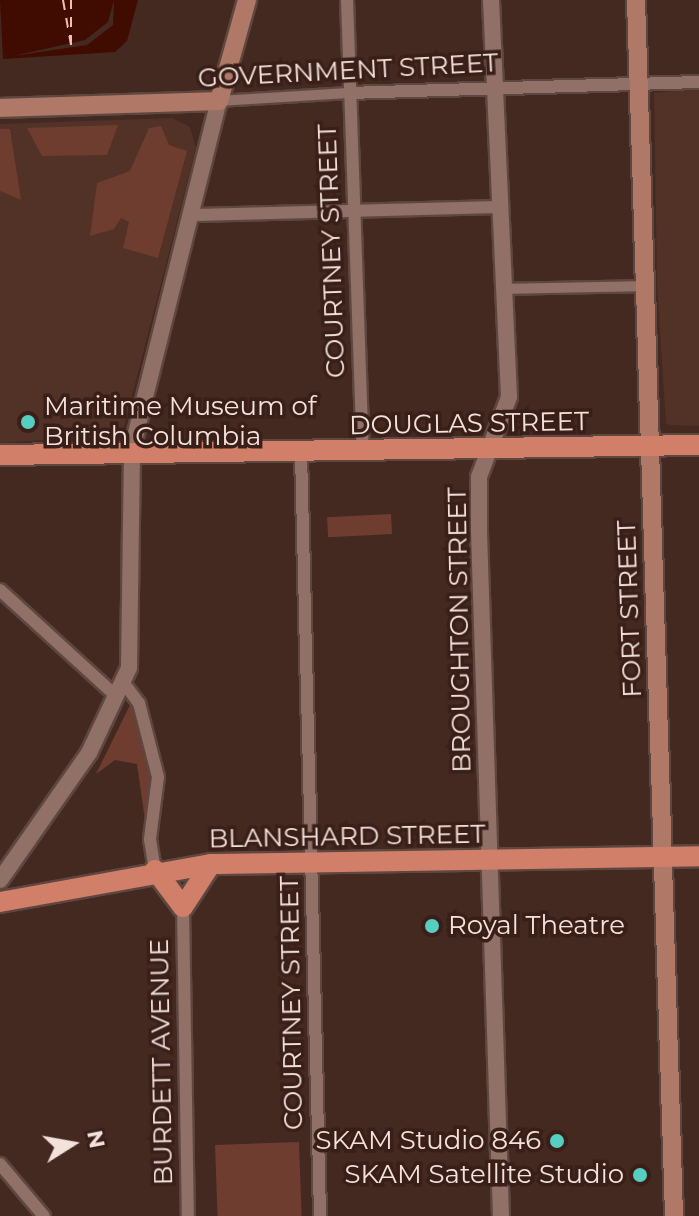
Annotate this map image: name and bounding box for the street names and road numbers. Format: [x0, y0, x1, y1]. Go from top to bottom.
street label: GOVERNMENT STREET [197, 48, 499, 94]
street label: COURTNEY STREET [312, 123, 352, 379]
street label: DOUGLAS STREET [349, 406, 589, 442]
street label: BROUGHTON STREET [442, 487, 478, 773]
street label: FORT STREET [611, 520, 649, 698]
street label: BLANSHARD STREET [208, 819, 486, 855]
street label: COURTNEY STREET [274, 876, 310, 1130]
street label: BURDETT AVENUE [144, 938, 180, 1186]

